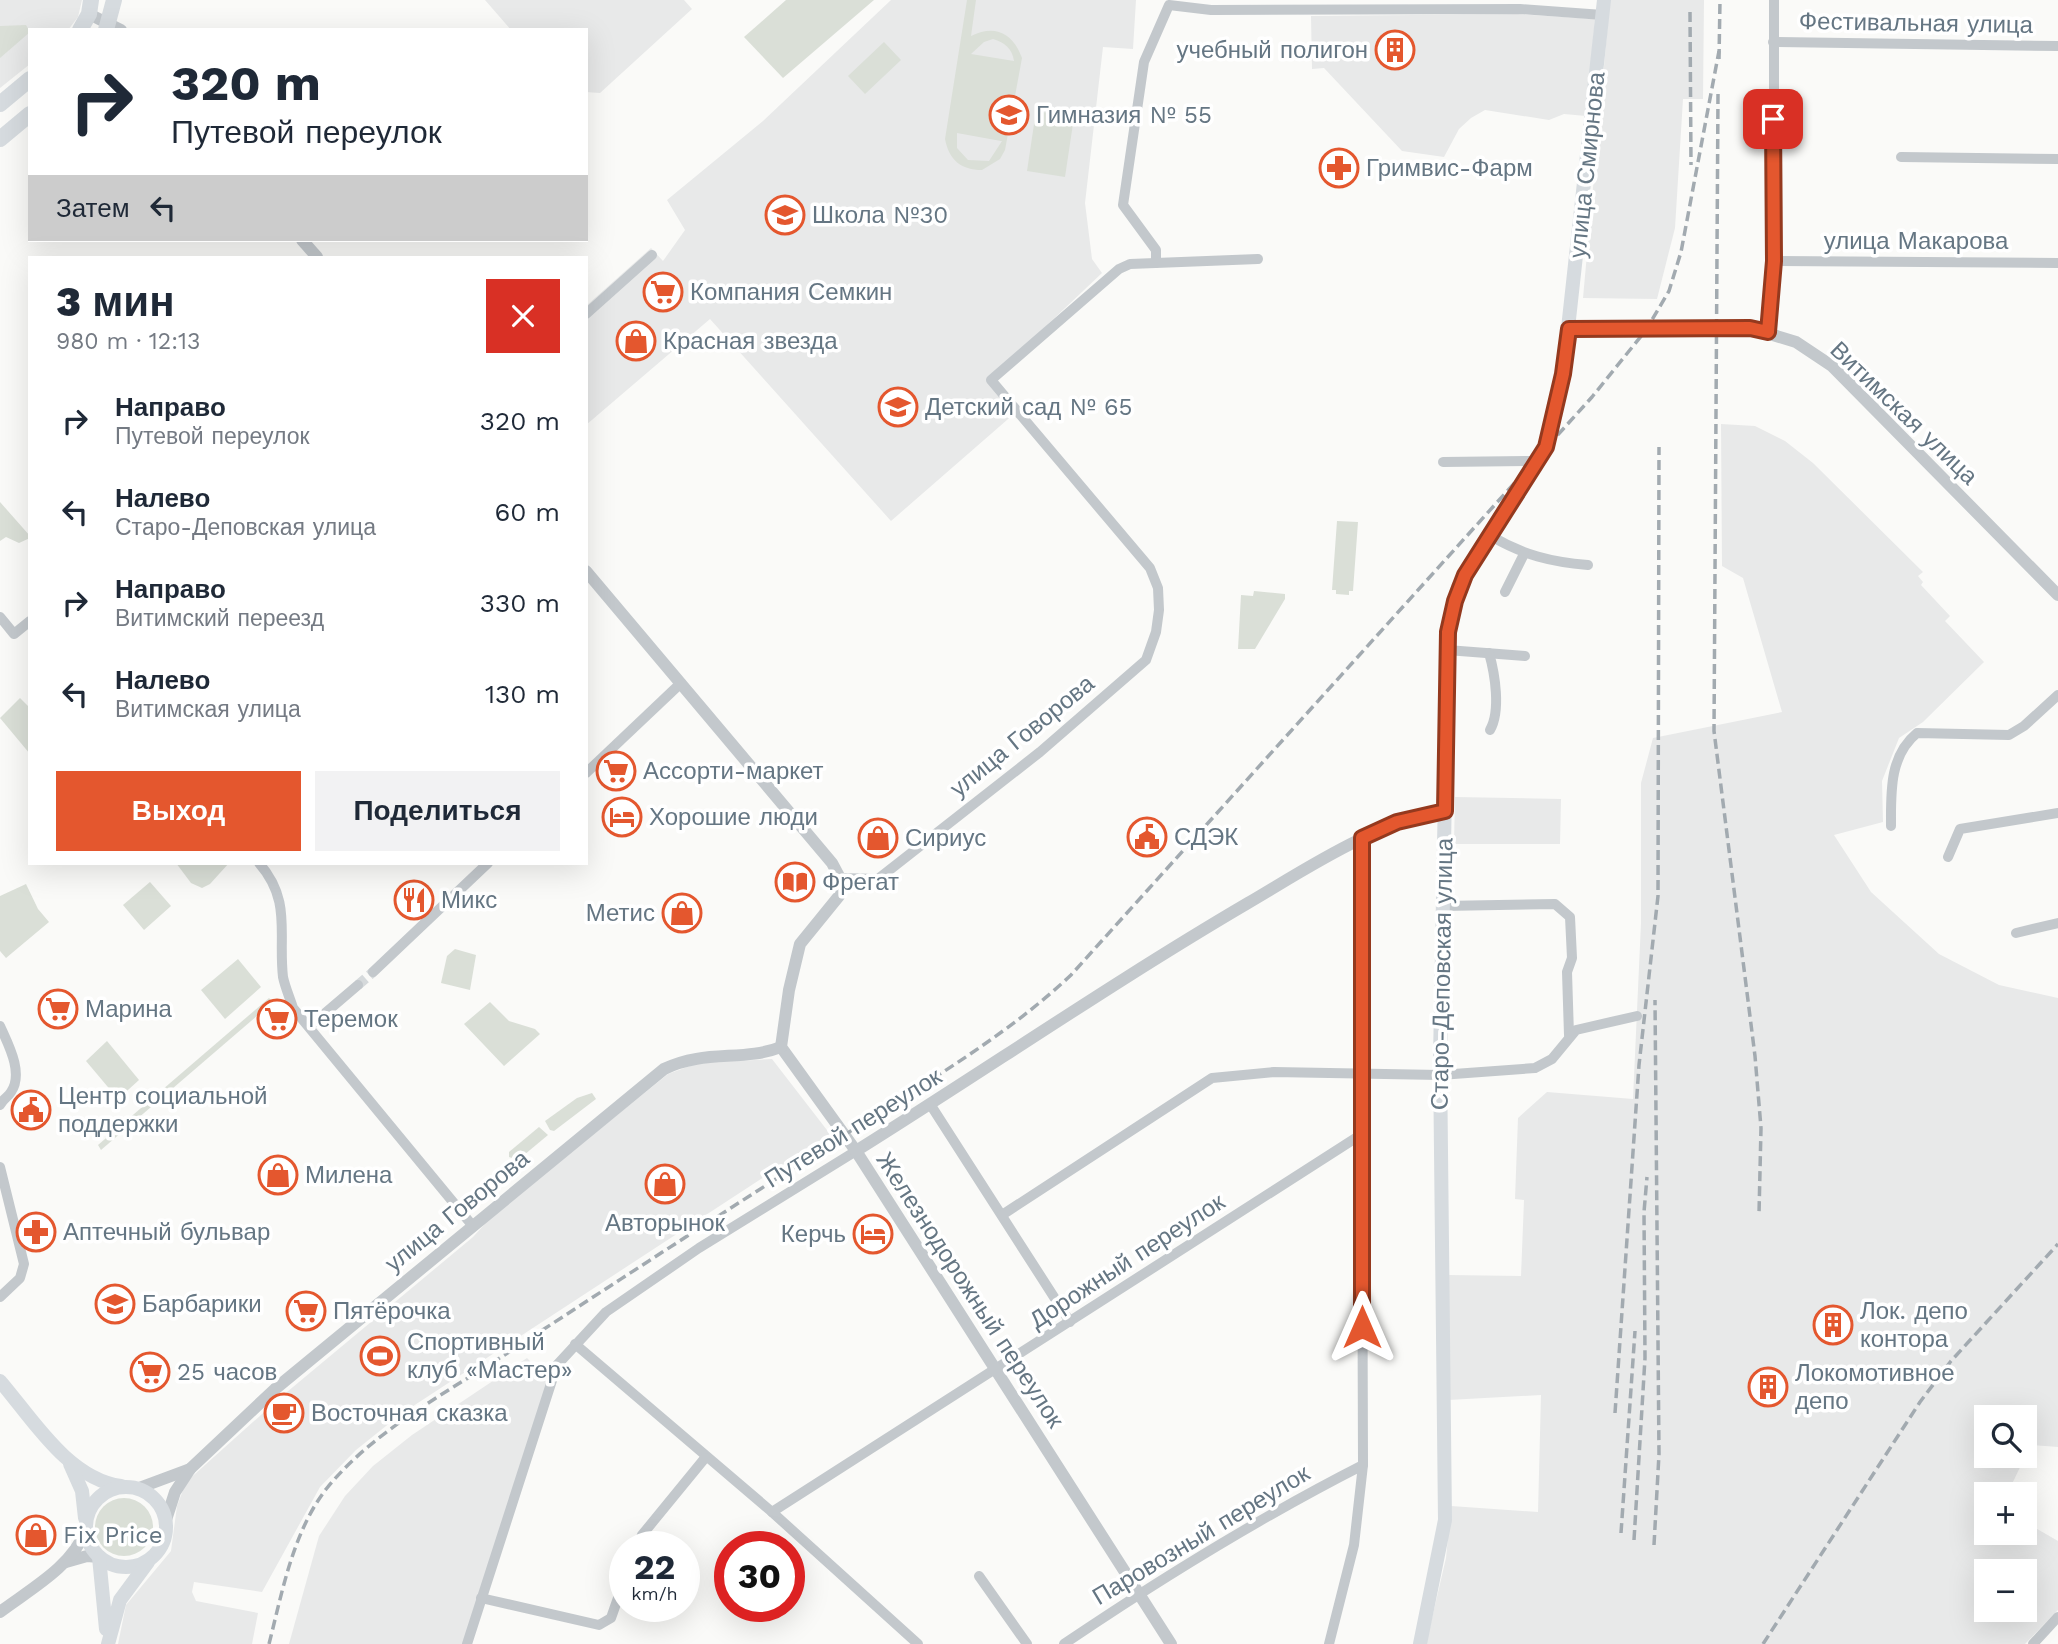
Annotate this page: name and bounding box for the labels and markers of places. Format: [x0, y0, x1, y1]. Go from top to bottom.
building icon: учебный полигон [1374, 29, 1416, 71]
place label: учебный полигон [1177, 36, 1368, 64]
pin [1743, 89, 1803, 149]
school or university icon: Гимназия № 55 [988, 94, 1030, 136]
place label: Гимназия № 55 [1036, 101, 1212, 129]
pharmacy icon: Гримвис-Фарм [1318, 147, 1360, 189]
place label: Гримвис-Фарм [1366, 154, 1533, 182]
school or university icon: Школа №30 [764, 194, 806, 236]
place label: Школа №30 [812, 201, 948, 229]
supermarket icon: Компания Семкин [642, 271, 684, 313]
place label: Компания Семкин [690, 278, 892, 306]
shop icon: Красная звезда [615, 320, 657, 362]
place label: Красная звезда [663, 327, 838, 355]
school or university icon: Детский сад № 65 [877, 386, 919, 428]
place label: Детский сад № 65 [925, 393, 1133, 421]
supermarket icon: Ассорти-маркет [595, 750, 637, 792]
place label: Ассорти-маркет [643, 757, 824, 785]
hotel icon: Хорошие люди [601, 796, 643, 838]
place label: Хорошие люди [649, 803, 818, 831]
public building icon: СДЭК [1126, 816, 1168, 858]
shop icon: Сириус [857, 817, 899, 859]
place label: СДЭК [1174, 823, 1238, 851]
place label: Сириус [905, 824, 986, 852]
library icon: Фрегат [774, 861, 816, 903]
place label: Фрегат [822, 868, 899, 896]
restaurant icon: Микс [393, 879, 435, 921]
place label: Микс [441, 886, 497, 914]
shop icon: Метис [661, 892, 703, 934]
place label: Метис [586, 899, 655, 927]
supermarket icon: Марина [37, 988, 79, 1030]
place label: Марина [85, 995, 173, 1023]
supermarket icon: Теремок [256, 998, 298, 1040]
place label: Теремок [304, 1005, 398, 1033]
place label: Центр социальной поддержки [58, 1082, 268, 1138]
public building icon: Центр социальной поддержки [10, 1089, 52, 1131]
shop icon: Милена [257, 1154, 299, 1196]
place label: Милена [305, 1161, 393, 1189]
shop icon: Авторынок [644, 1163, 686, 1205]
place label: Авторынок [605, 1209, 726, 1237]
pharmacy icon: Аптечный бульвар [15, 1211, 57, 1253]
hotel icon: Керчь [852, 1213, 894, 1255]
place label: Аптечный бульвар [63, 1218, 270, 1246]
place label: Керчь [781, 1220, 846, 1248]
school or university icon: Барбарики [94, 1283, 136, 1325]
place label: Барбарики [142, 1290, 262, 1318]
supermarket icon: Пятёрочка [285, 1290, 327, 1332]
place label: Пятёрочка [333, 1297, 451, 1325]
place label: Лок. депо контора [1860, 1297, 1968, 1353]
building icon: Лок. депо контора [1812, 1304, 1854, 1346]
place label: Спортивный клуб «Мастер» [407, 1328, 573, 1384]
sports icon: Спортивный клуб «Мастер» [359, 1335, 401, 1377]
supermarket icon: 25 часов [129, 1351, 171, 1393]
place label: 25 часов [177, 1358, 277, 1386]
place label: Локомотивное депо [1795, 1359, 1955, 1415]
building icon: Локомотивное депо [1747, 1366, 1789, 1408]
cafe icon: Восточная сказка [263, 1392, 305, 1434]
place label: Восточная сказка [311, 1399, 508, 1427]
shop icon: Fix Price [15, 1514, 57, 1556]
place label: Fix Price [63, 1521, 163, 1549]

